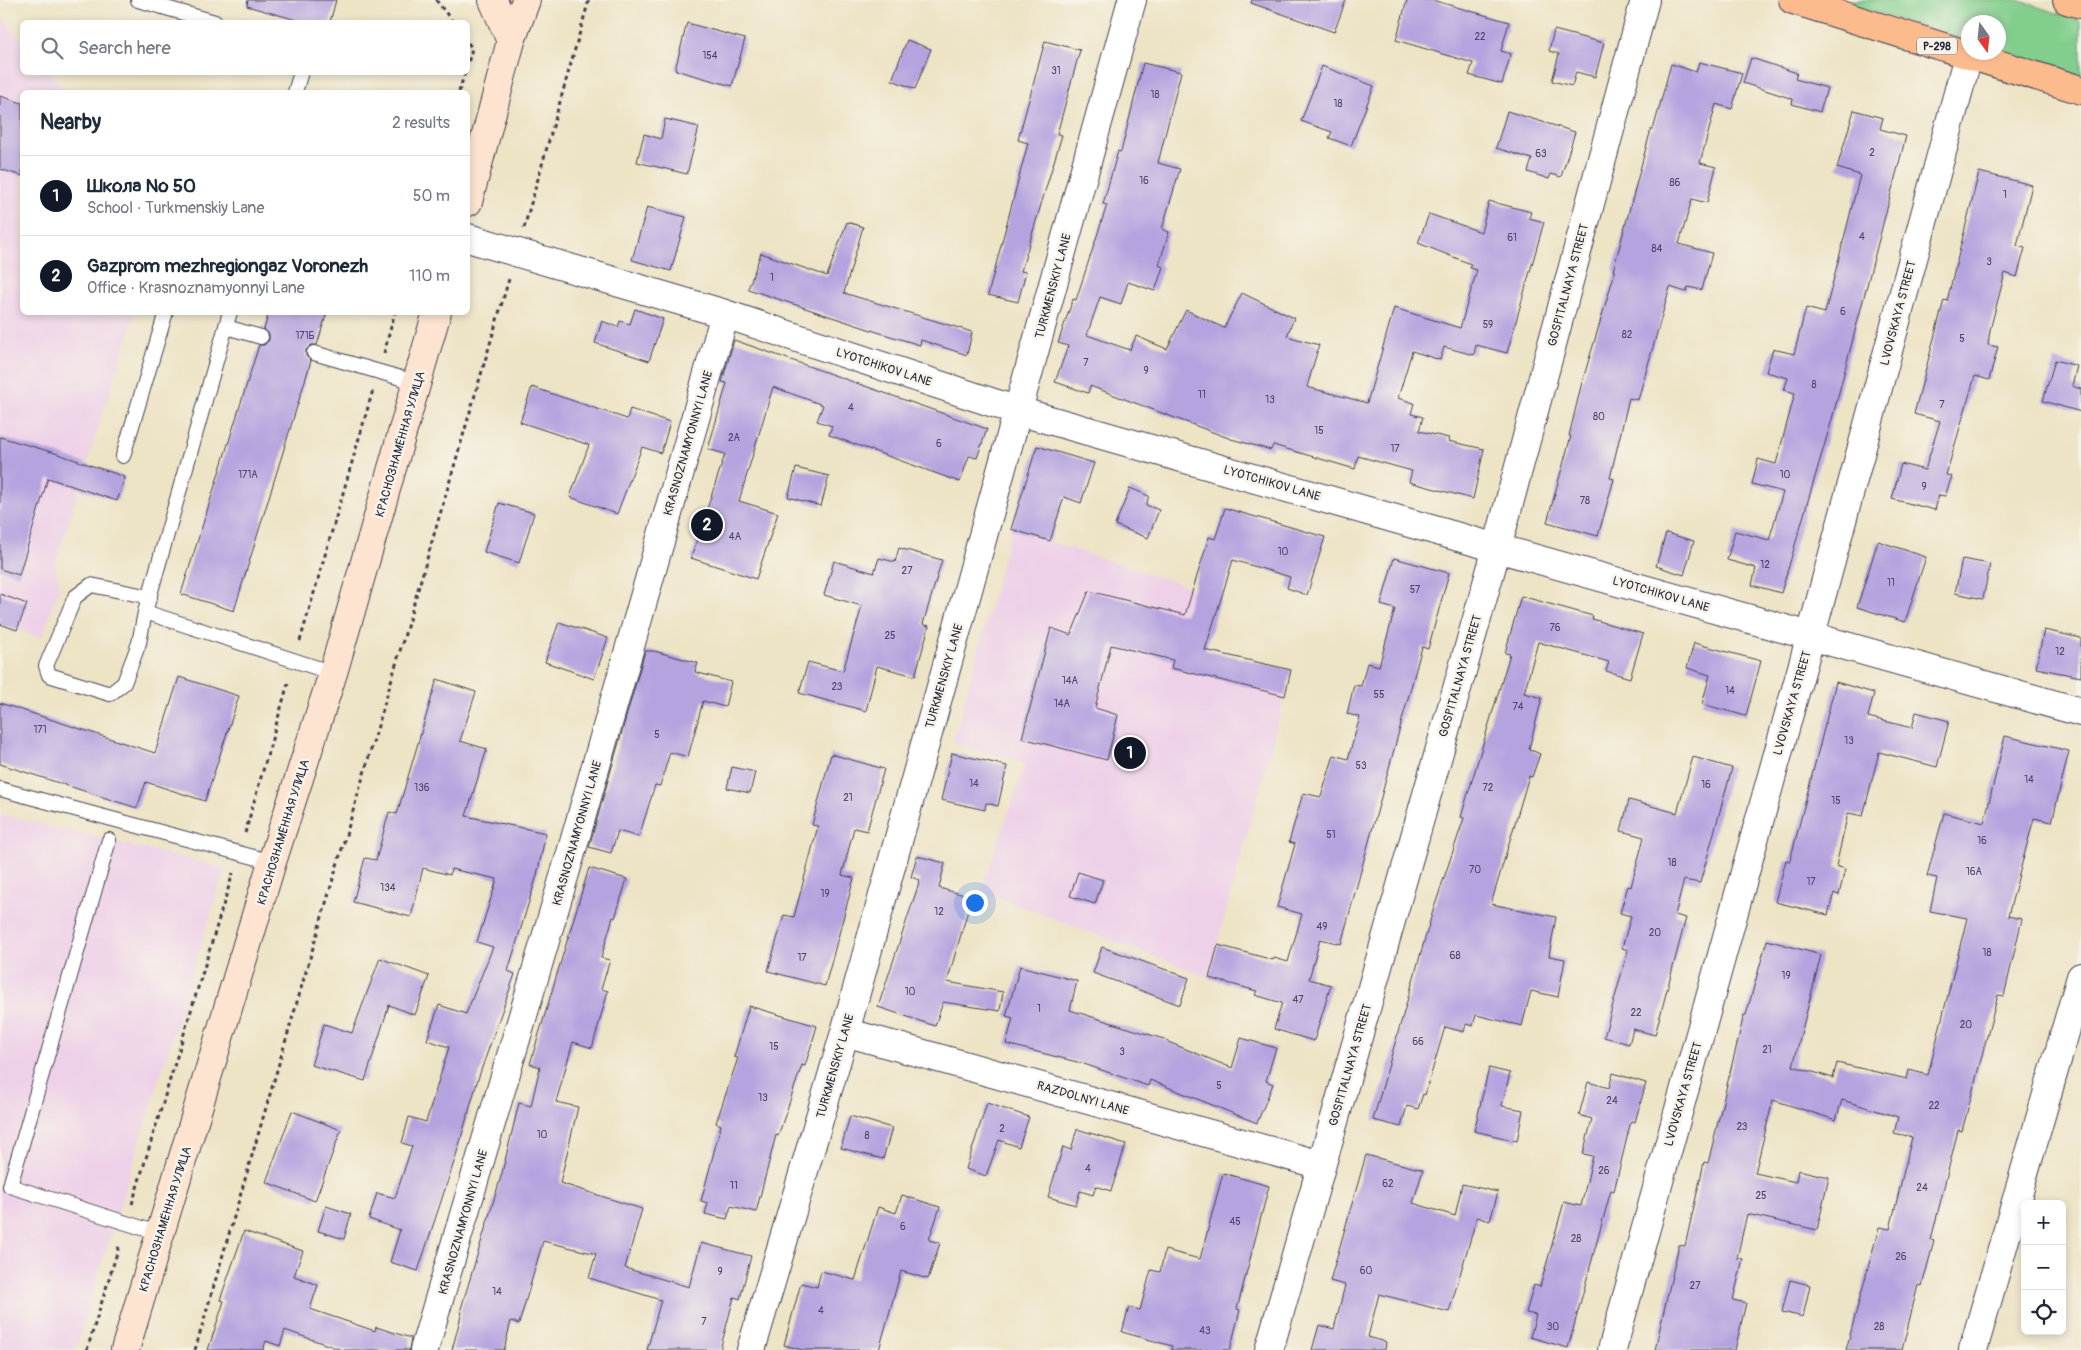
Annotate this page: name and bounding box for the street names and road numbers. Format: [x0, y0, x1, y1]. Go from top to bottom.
road number: Р-298 [1917, 37, 1957, 54]
street label: GOSPITALNAYA STREET [1545, 222, 1592, 348]
street label: TURKMENSKIY LANE [1032, 232, 1075, 340]
street label: LVOVSKAYA STREET [1877, 259, 1920, 367]
street label: LYOTCHIKOV LANE [834, 345, 934, 390]
street label: КРАСНОЗНАМЁННАЯ УЛИЦА [371, 369, 429, 519]
street label: KRASNOZNAMYONNYI LANE [661, 369, 716, 517]
street label: LYOTCHIKOV LANE [1222, 462, 1322, 504]
street label: LYOTCHIKOV LANE [1611, 573, 1711, 615]
street label: GOSPITALNAYA STREET [1436, 613, 1485, 739]
street label: TURKMENSKIY LANE [922, 622, 967, 730]
street label: LVOVSKAYA STREET [1770, 649, 1815, 757]
street label: КРАСНОЗНАМЁННАЯ УЛИЦА [253, 757, 313, 907]
street label: KRASNOZNAMYONNYI LANE [550, 759, 605, 907]
street label: GOSPITALNAYA STREET [1326, 1002, 1375, 1128]
street label: TURKMENSKIY LANE [813, 1012, 858, 1120]
street label: LVOVSKAYA STREET [1661, 1040, 1706, 1148]
street label: RAZDOLNYI LANE [1035, 1078, 1131, 1119]
street label: КРАСНОЗНАМЁННАЯ УЛИЦА [135, 1144, 195, 1294]
street label: KRASNOZNAMYONNYI LANE [436, 1148, 491, 1296]

